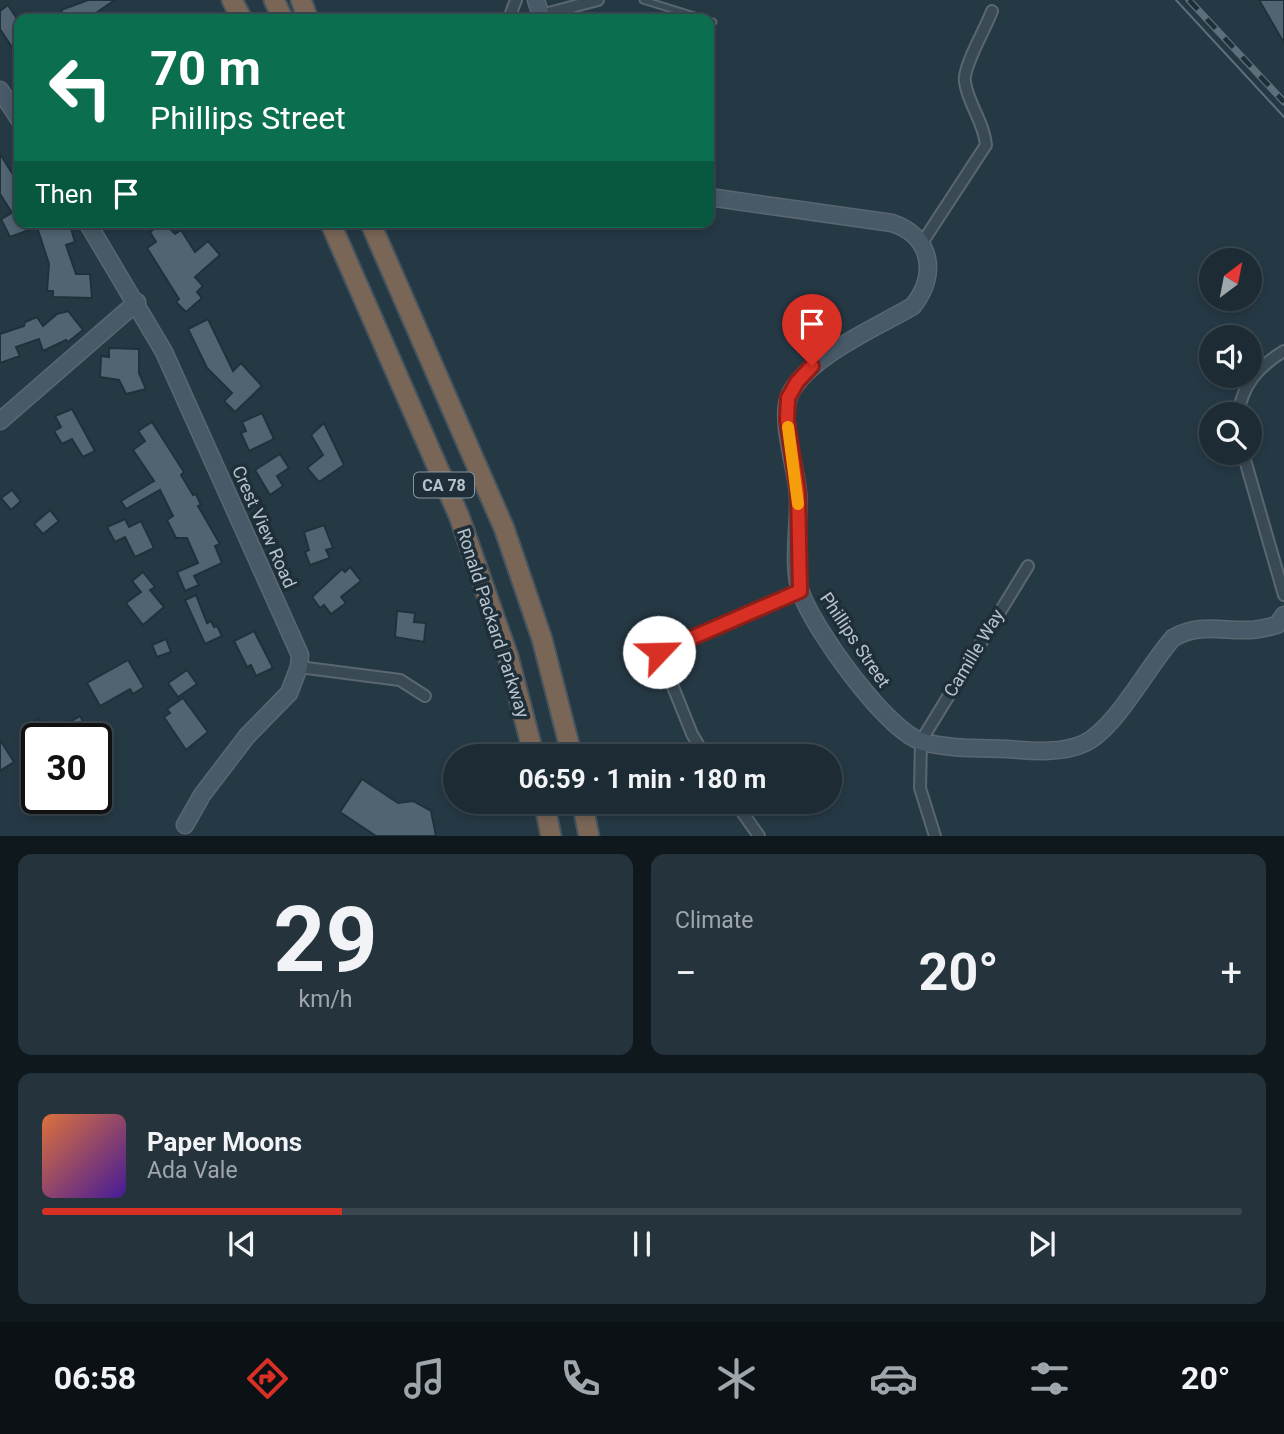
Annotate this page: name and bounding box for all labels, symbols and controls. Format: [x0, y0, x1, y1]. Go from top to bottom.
text: 70 m [150, 40, 261, 97]
icon: left [35, 42, 126, 133]
text: Phillips Street [150, 99, 346, 137]
icon: arrive [107, 175, 145, 213]
text: Then [35, 179, 93, 209]
north arrow [1199, 248, 1262, 312]
map controls [1199, 248, 1262, 465]
pin [782, 294, 842, 366]
icon: arrive [793, 305, 831, 343]
button: sound [1199, 325, 1262, 388]
button: search [1199, 402, 1262, 465]
street label: Crest View Road [228, 462, 301, 591]
road number: CA 78 [414, 472, 474, 498]
street label: Ronald Packard Parkway [453, 525, 534, 721]
street label: Phillips Street [816, 588, 895, 691]
street label: Camille Way [939, 605, 1008, 700]
position arrow [622, 615, 696, 689]
speed limit sign: 30 [21, 723, 112, 814]
text: 06:59 · 1 min · 180 m [519, 764, 766, 794]
text: 29 [273, 887, 378, 993]
text: Climate [675, 907, 754, 934]
text: 20° [919, 942, 999, 1003]
text: − [675, 951, 697, 995]
text: + [1220, 951, 1242, 995]
text: km/h [299, 986, 353, 1013]
text: Paper Moons [147, 1127, 302, 1157]
text: Ada Vale [147, 1157, 238, 1184]
icon: previous [223, 1225, 261, 1263]
icon: pause [623, 1225, 661, 1263]
icon: next [1023, 1225, 1061, 1263]
icon: directions [243, 1354, 292, 1403]
icon: music [400, 1354, 449, 1403]
icon: phone [556, 1354, 605, 1403]
icon: climate [712, 1354, 761, 1403]
icon: car [869, 1354, 918, 1403]
icon: filters [1025, 1354, 1074, 1403]
text: 06:58 [54, 1359, 136, 1397]
text: 20° [1181, 1359, 1230, 1397]

